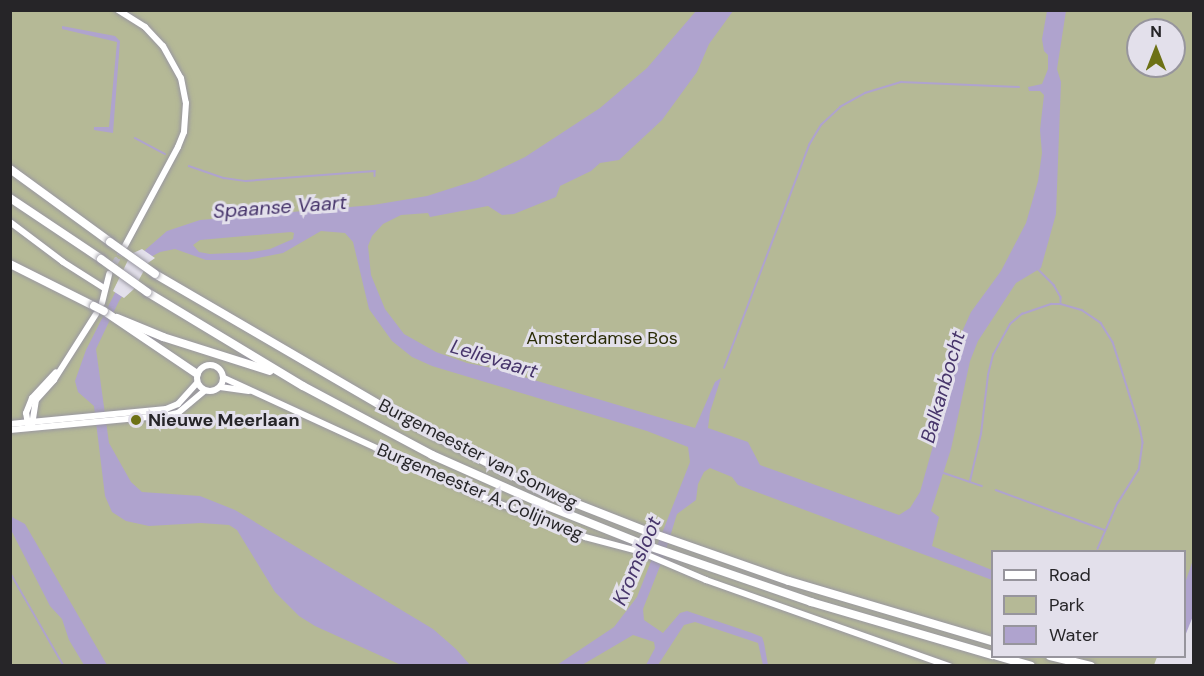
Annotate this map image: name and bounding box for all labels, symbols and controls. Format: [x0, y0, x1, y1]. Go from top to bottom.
north arrow [1126, 18, 1186, 78]
text: N [1150, 21, 1162, 42]
water label: Spaanse Vaart [212, 190, 348, 224]
park label: Amsterdamse Bos [526, 327, 678, 349]
water label: Balkanbocht [916, 328, 970, 446]
water label: Lelievaart [448, 334, 540, 384]
street label: Burgemeester van Sonweg [375, 394, 581, 514]
place label: Nieuwe Meerlaan [148, 409, 299, 431]
marker: Nieuwe Meerlaan [129, 413, 143, 427]
street label: Burgemeester A. Colijnweg [374, 439, 586, 545]
water label: Kromsloot [608, 513, 666, 609]
legend [991, 550, 1186, 658]
text: Road [1049, 563, 1091, 587]
text: Park [1049, 593, 1085, 617]
text: Water [1049, 623, 1099, 647]

